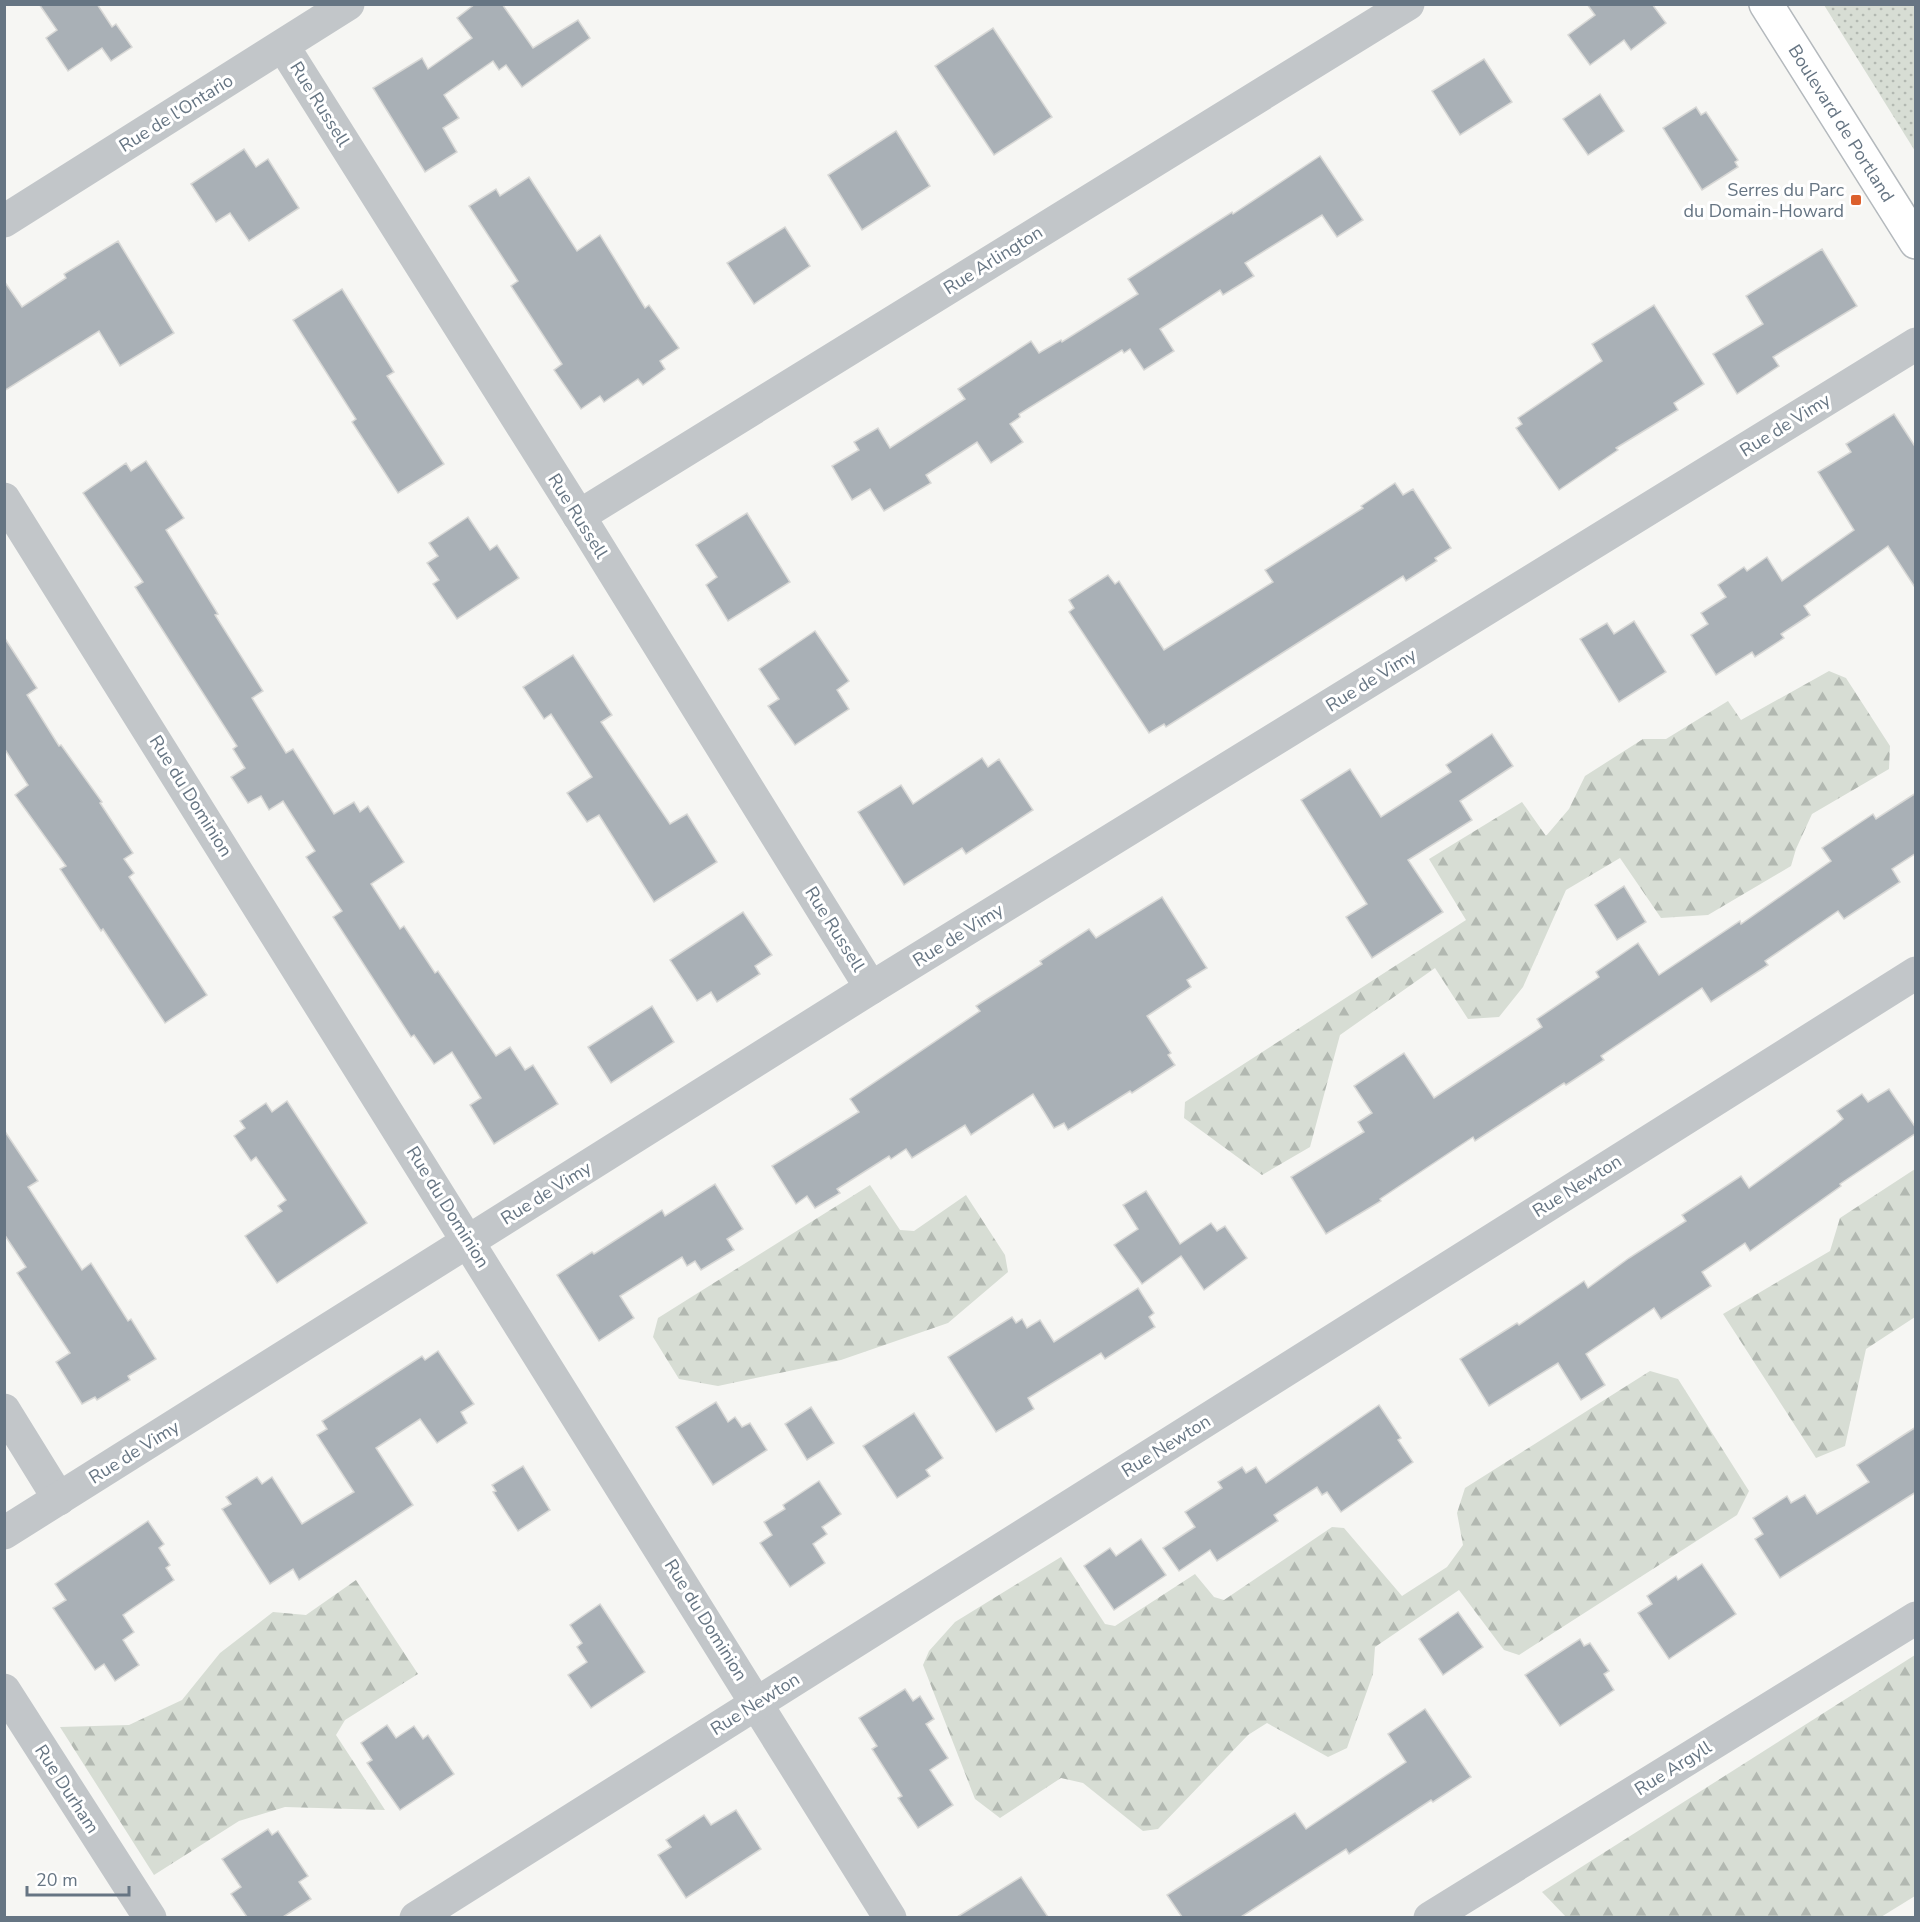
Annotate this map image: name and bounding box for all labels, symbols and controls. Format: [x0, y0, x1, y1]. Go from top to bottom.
street label: Boulevard de Portland [1783, 40, 1900, 207]
street label: Rue Russell [284, 57, 356, 152]
street label: Rue de l'Ontario [114, 68, 238, 158]
place label: Serres du Parc du Domain-Howard [1684, 178, 1844, 223]
marker: Serres du Parc du Domain-Howard [1849, 193, 1863, 207]
street label: Rue Arlington [939, 220, 1047, 300]
street label: Rue de Vimy [1735, 387, 1835, 462]
street label: Rue Russell [542, 469, 614, 564]
street label: Rue de Vimy [1321, 642, 1421, 717]
street label: Rue du Dominion [144, 731, 238, 861]
street label: Rue Russell [799, 882, 871, 977]
street label: Rue de Vimy [908, 897, 1008, 972]
street label: Rue du Dominion [401, 1142, 495, 1272]
street label: Rue Newton [1528, 1149, 1626, 1223]
street label: Rue de Vimy [496, 1155, 596, 1230]
street label: Rue Newton [1117, 1409, 1215, 1483]
street label: Rue de Vimy [84, 1414, 184, 1489]
street label: Rue du Dominion [659, 1555, 753, 1685]
street label: Rue Newton [706, 1667, 804, 1741]
street label: Rue Argyll [1630, 1735, 1716, 1801]
street label: Rue Durham [29, 1740, 105, 1838]
scale bar [27, 1859, 129, 1897]
text: 20 m [36, 1868, 78, 1892]

